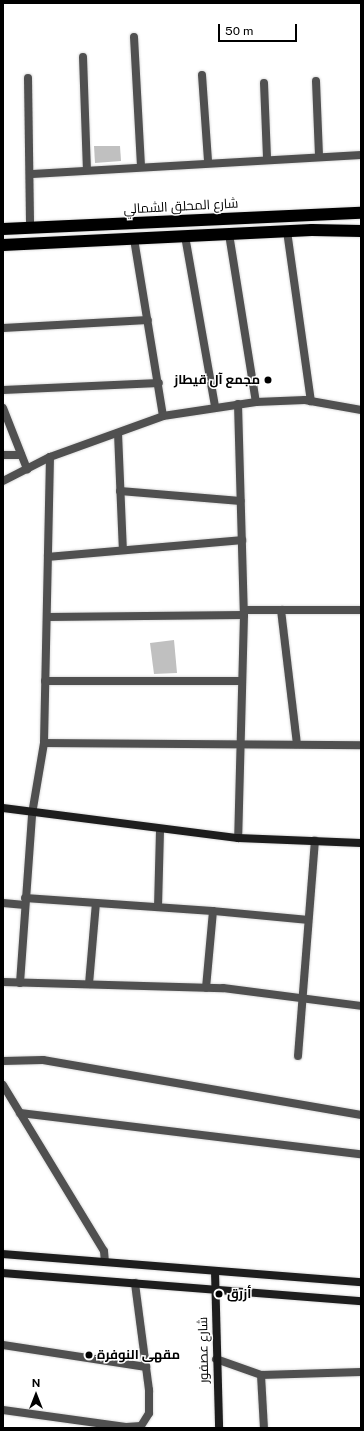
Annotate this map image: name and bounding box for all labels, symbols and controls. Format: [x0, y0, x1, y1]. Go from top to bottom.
scale bar [220, 16, 299, 42]
text: 50 m [225, 24, 253, 38]
street label: شارع المحلق الشمالي [123, 196, 239, 218]
place label: مجمع آل قيطاز [174, 372, 260, 388]
marker: مجمع آل قيطاز [263, 375, 273, 385]
place label: أزرق [227, 1286, 251, 1302]
marker: أزرق [214, 1289, 224, 1299]
street label: شارع عصفور [196, 1317, 212, 1383]
place label: مقهى النوفرة [97, 1347, 180, 1363]
marker: مقهى النوفرة [84, 1350, 94, 1360]
north arrow [16, 1375, 56, 1415]
text: N [32, 1377, 40, 1389]

